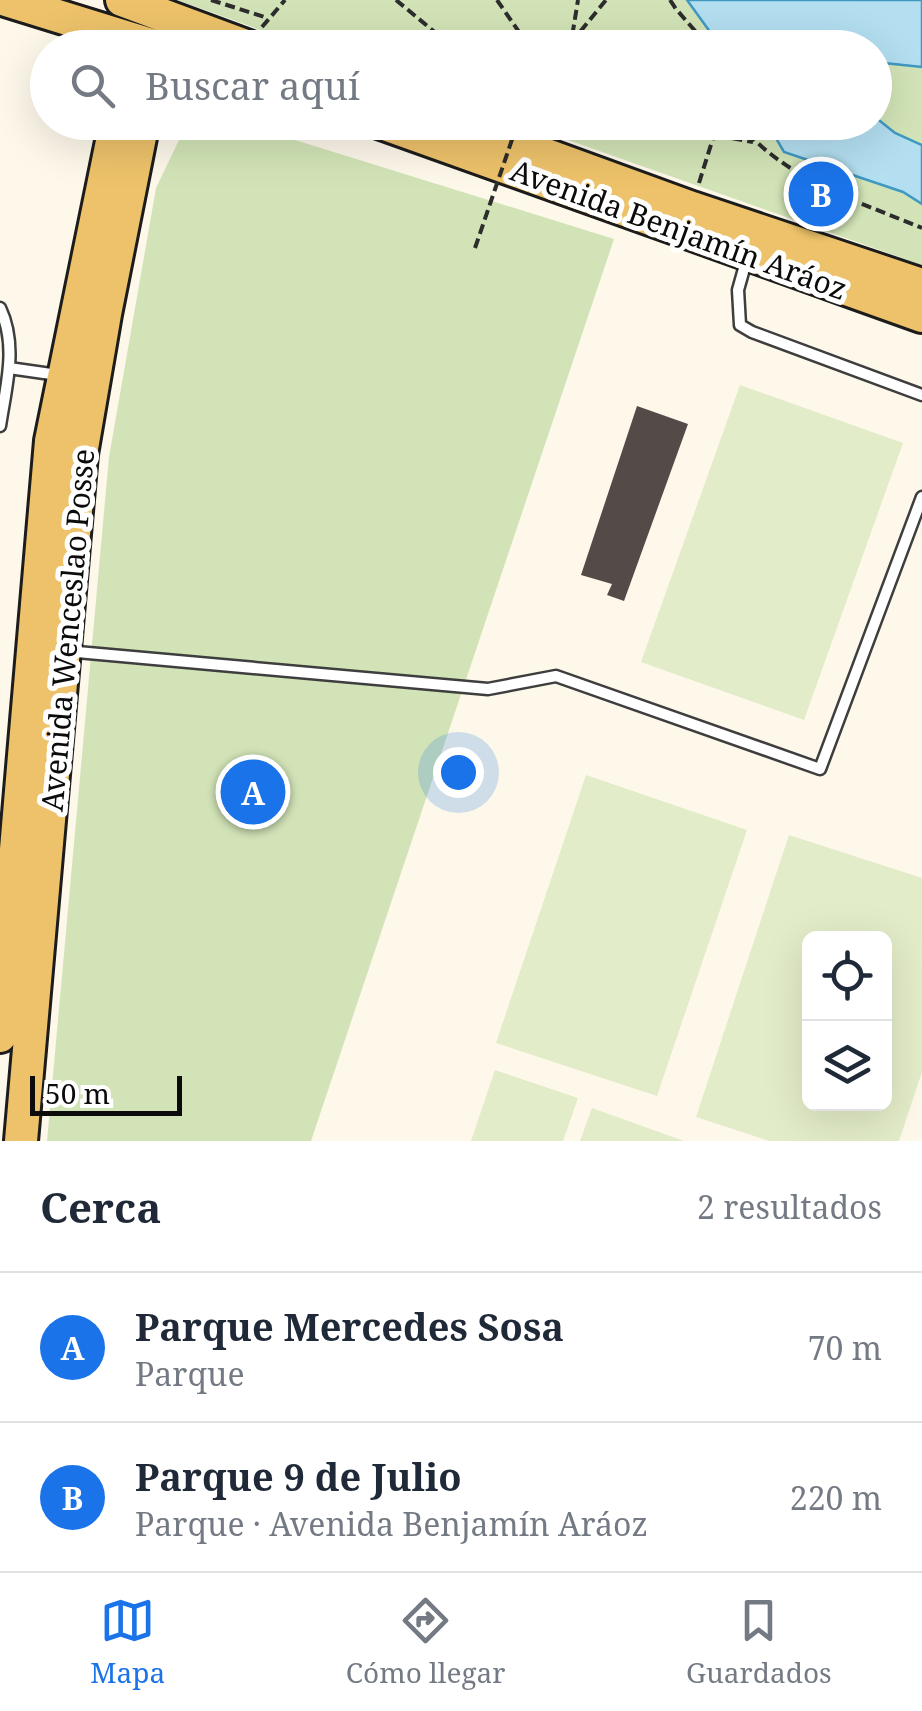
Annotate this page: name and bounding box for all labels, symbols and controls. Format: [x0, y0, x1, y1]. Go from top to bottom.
search box [30, 30, 892, 140]
icon: search [65, 58, 120, 113]
text: Buscar aquí [145, 59, 360, 111]
street label: Avenida Benjamín Aráoz [506, 151, 852, 307]
pin: B [788, 156, 854, 232]
street label: Avenida Wenceslao Posse [31, 447, 103, 813]
your location [433, 747, 484, 798]
pin: A [220, 754, 286, 830]
map controls [802, 931, 892, 1111]
button: locate [802, 931, 892, 1021]
button: layers [802, 1021, 892, 1111]
scale bar [30, 1071, 182, 1116]
text: 50 m [45, 1074, 110, 1112]
text: Cerca [40, 1178, 161, 1235]
text: 2 resultados [697, 1185, 882, 1228]
text: Parque Mercedes Sosa [135, 1300, 564, 1352]
text: A [60, 1326, 85, 1369]
text: 70 m [808, 1326, 882, 1369]
text: Parque [135, 1352, 245, 1395]
text: Parque 9 de Julio [135, 1450, 462, 1502]
text: B [62, 1476, 83, 1519]
text: 220 m [790, 1476, 882, 1519]
text: Parque · Avenida Benjamín Aráoz [135, 1502, 648, 1545]
tab: Mapa [90, 1593, 165, 1691]
tab: Cómo llegar [346, 1593, 505, 1691]
tab: Guardados [686, 1593, 832, 1691]

